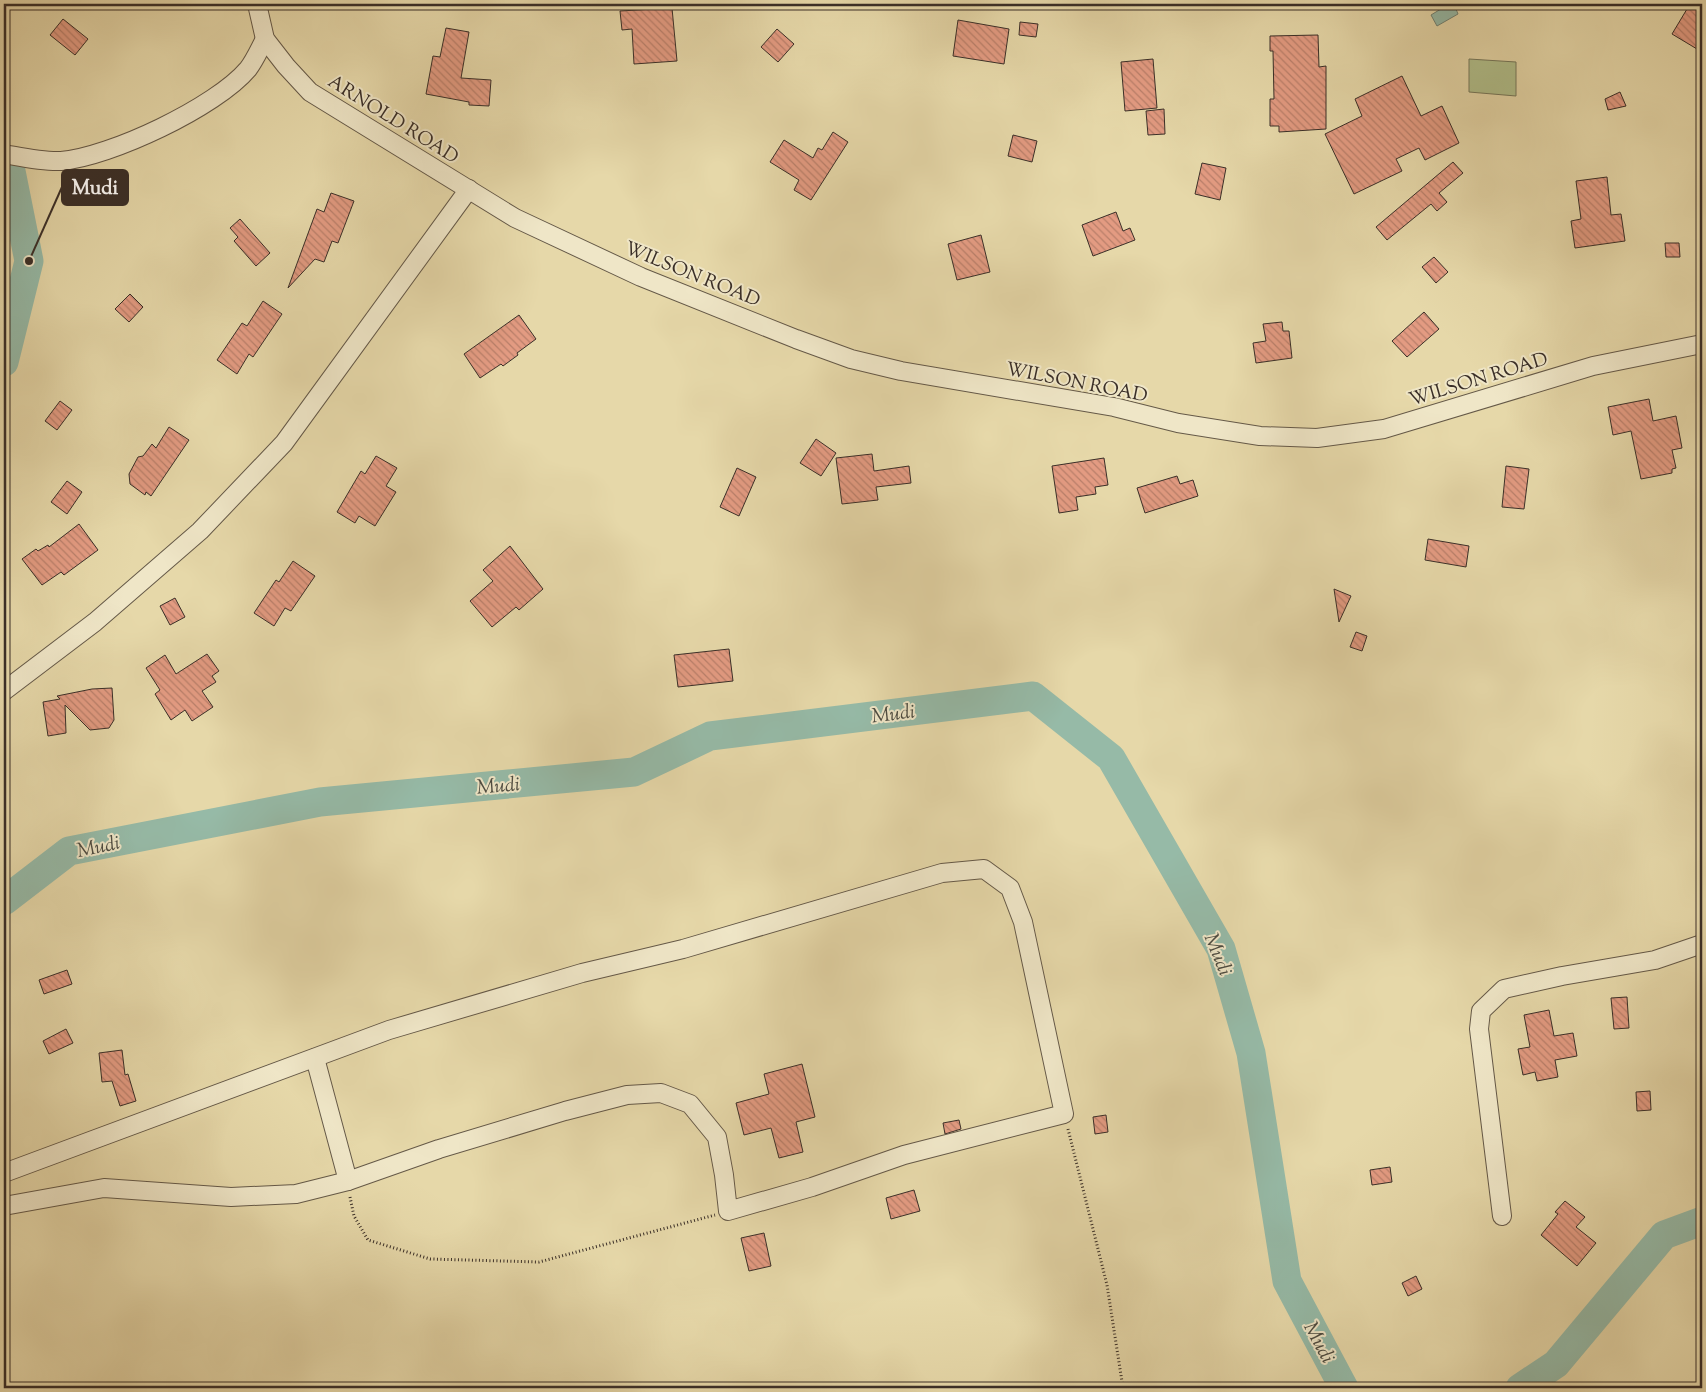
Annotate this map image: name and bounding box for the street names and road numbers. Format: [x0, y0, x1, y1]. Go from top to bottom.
street label: ARNOLD ROAD [322, 69, 463, 171]
street label: WILSON ROAD [620, 236, 764, 315]
street label: WILSON ROAD [1406, 346, 1552, 414]
street label: WILSON ROAD [1003, 356, 1150, 410]

